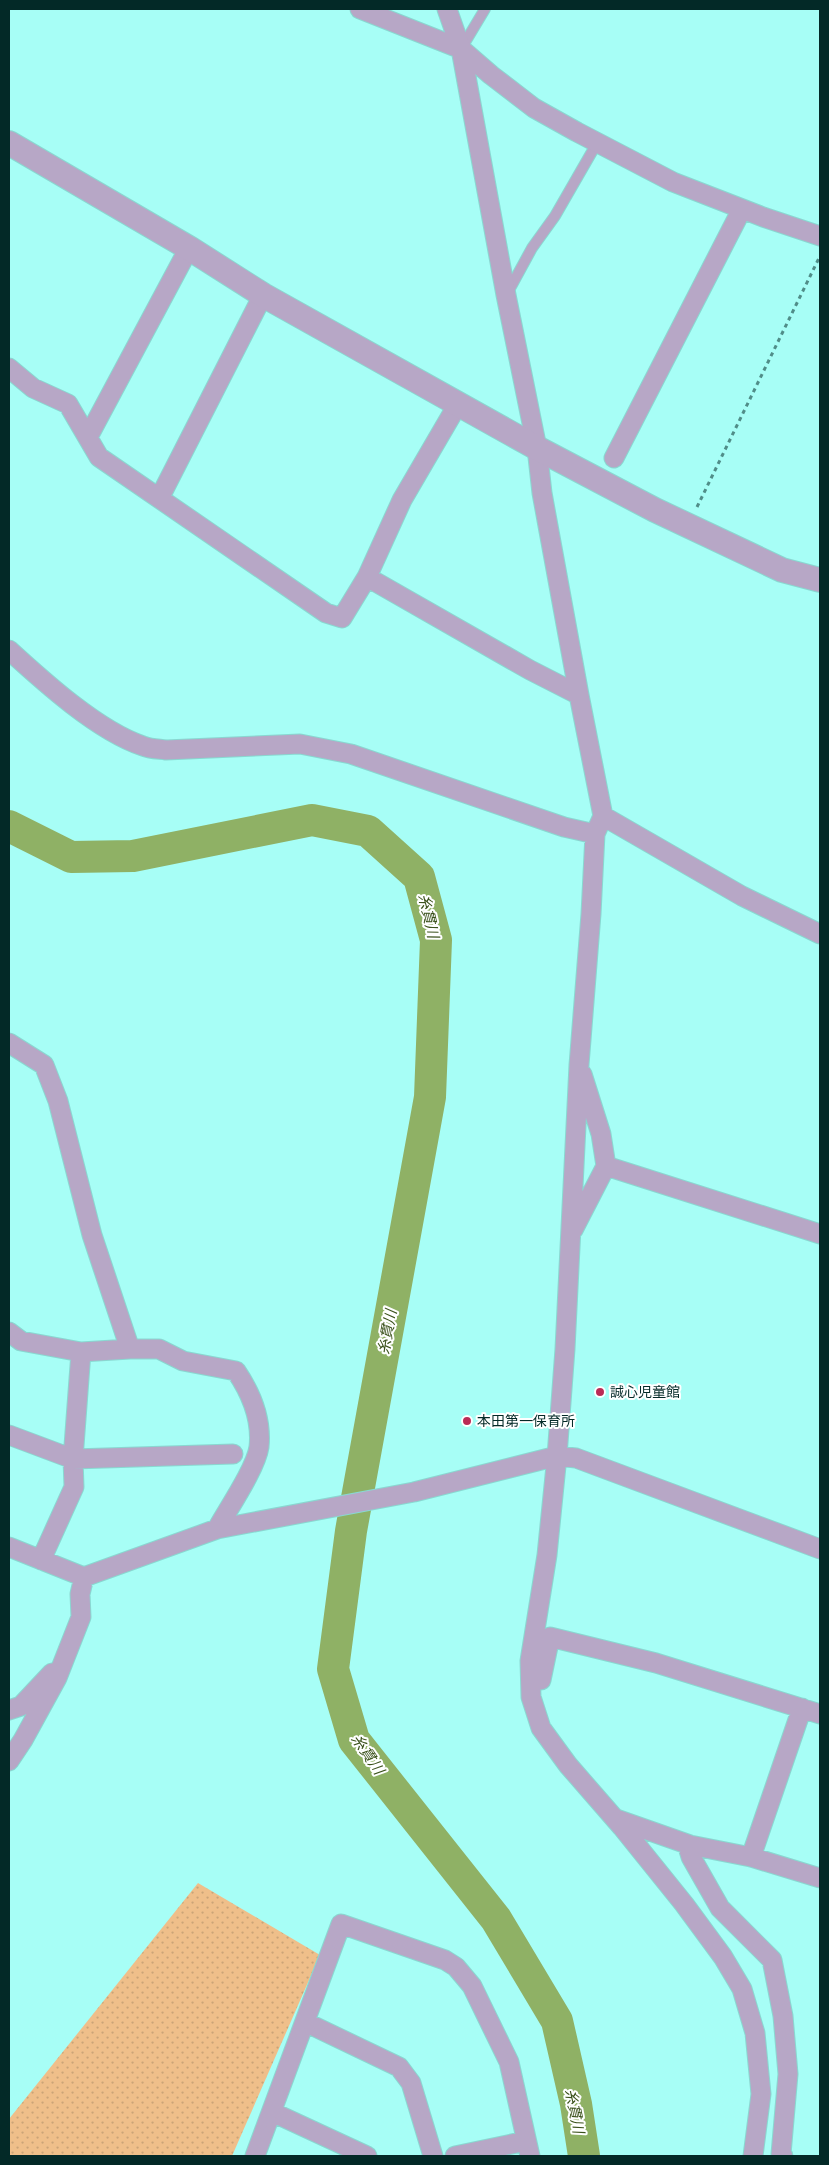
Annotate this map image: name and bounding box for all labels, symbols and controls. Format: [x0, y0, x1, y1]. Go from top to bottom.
water label: 糸貫川 [415, 892, 444, 942]
water label: 糸貫川 [374, 1306, 401, 1356]
place label: 誠心児童館 [610, 1383, 680, 1401]
marker: 誠心児童館 [594, 1386, 606, 1398]
place label: 本田第一保育所 [477, 1412, 575, 1430]
marker: 本田第一保育所 [461, 1415, 473, 1427]
water label: 糸貫川 [348, 1730, 390, 1780]
water label: 糸貫川 [561, 2087, 589, 2137]

